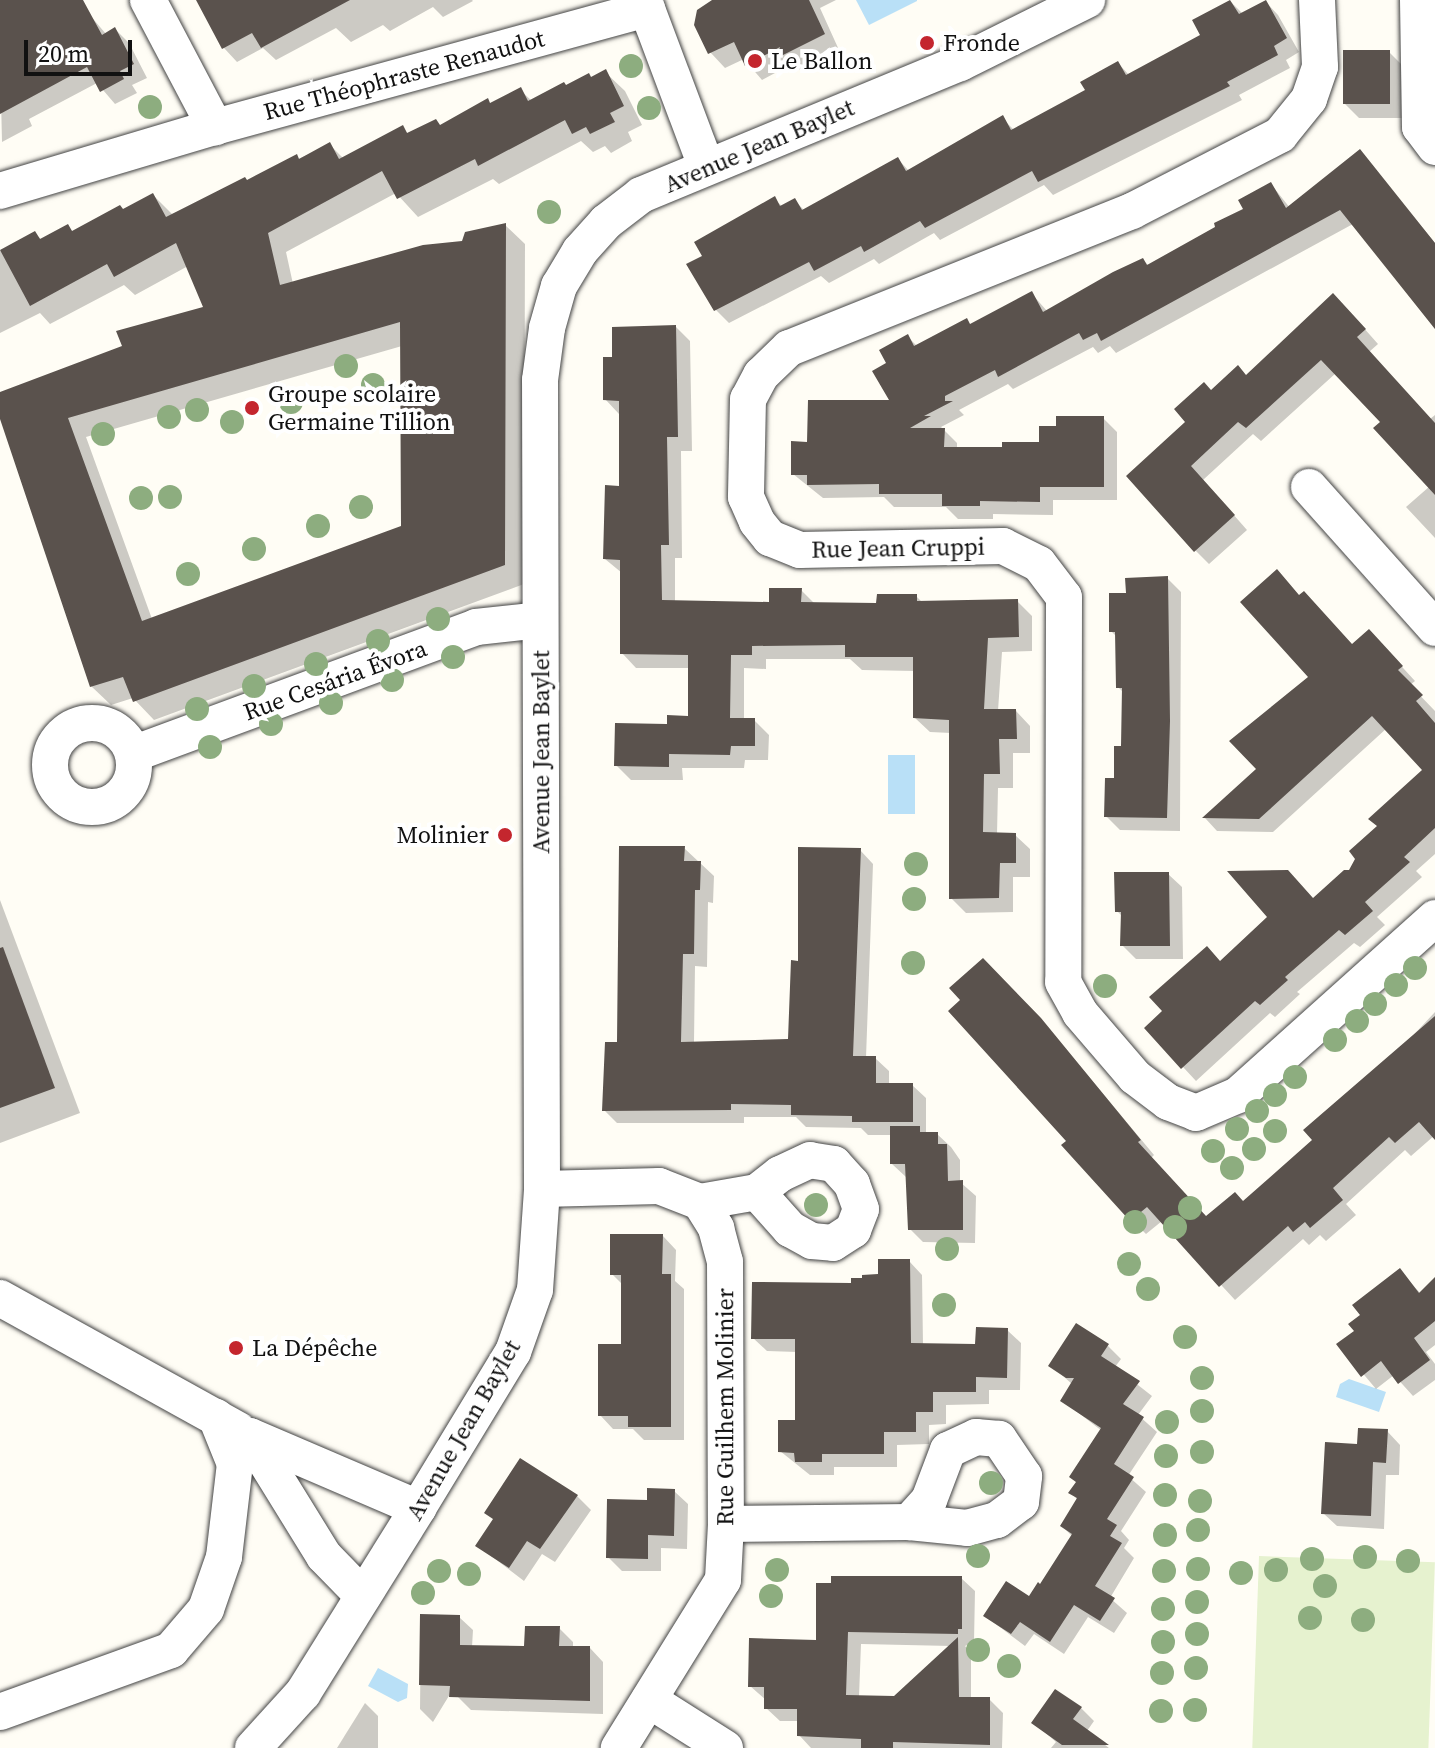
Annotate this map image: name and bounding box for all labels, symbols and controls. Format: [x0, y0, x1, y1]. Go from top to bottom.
scale bar [28, 24, 136, 74]
street label: Rue Théophraste Renaudot [260, 24, 548, 126]
place label: Fronde [943, 29, 1020, 57]
marker: Fronde [918, 34, 936, 52]
text: 20 m [38, 37, 89, 70]
place label: Le Ballon [771, 47, 872, 75]
marker: Le Ballon [746, 52, 764, 70]
street label: Avenue Jean Baylet [660, 93, 858, 199]
place label: Groupe scolaire Germaine Tillion [268, 380, 451, 436]
marker: Groupe scolaire Germaine Tillion [243, 399, 261, 417]
street label: Rue Jean Cruppi [811, 532, 985, 564]
street label: Rue Cesária Évora [239, 633, 431, 727]
street label: Avenue Jean Baylet [527, 650, 555, 854]
place label: Molinier [397, 821, 489, 849]
marker: Molinier [496, 826, 514, 844]
street label: Rue Guilhem Molinier [711, 1288, 739, 1526]
place label: La Dépêche [252, 1334, 377, 1362]
street label: Avenue Jean Baylet [400, 1335, 526, 1525]
marker: La Dépêche [227, 1339, 245, 1357]

